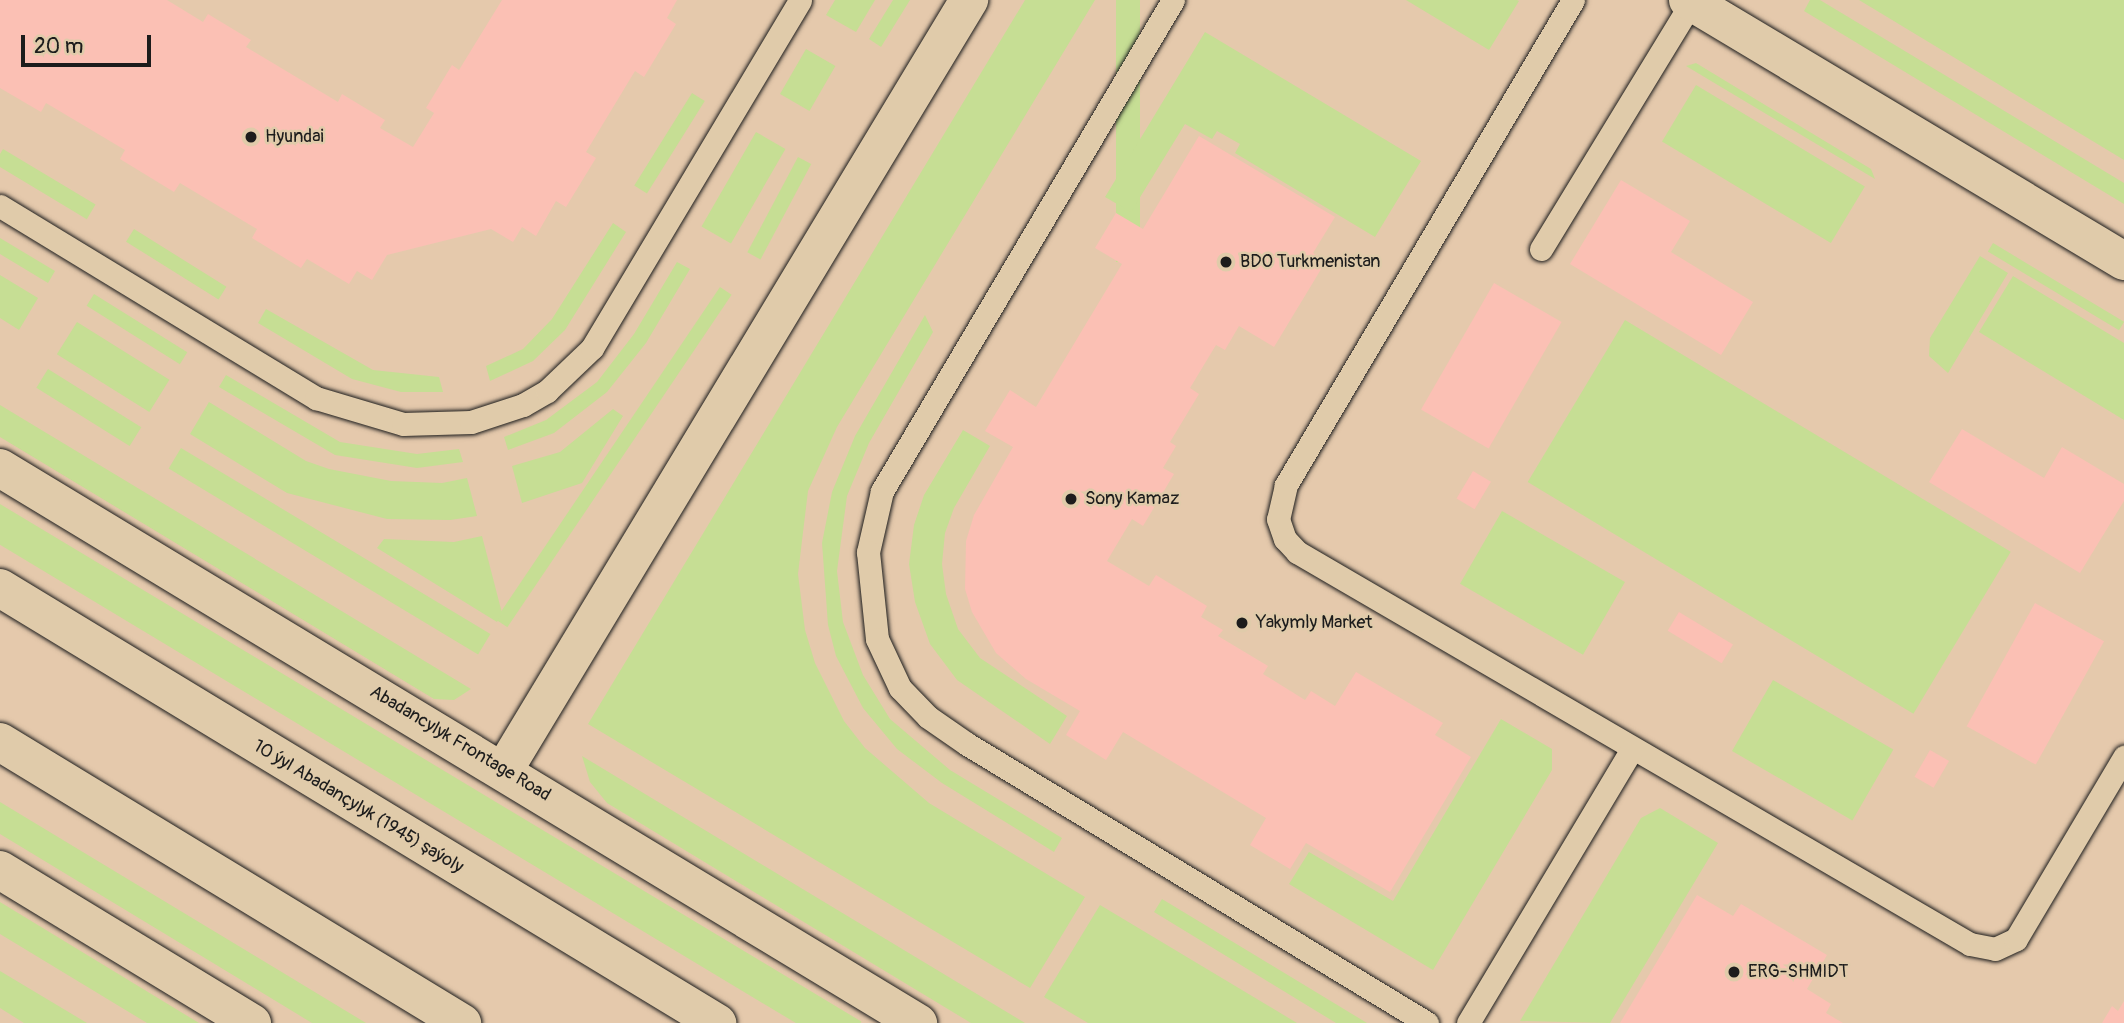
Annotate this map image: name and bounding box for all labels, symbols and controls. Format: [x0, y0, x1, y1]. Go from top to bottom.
scale bar [24, 21, 154, 65]
text: 20 m [34, 33, 83, 60]
place label: Hyundai [265, 126, 324, 148]
marker: Hyundai [243, 129, 259, 145]
place label: BDO Turkmenistan [1240, 251, 1380, 273]
marker: BDO Turkmenistan [1218, 254, 1234, 270]
place label: Sony Kamaz [1085, 488, 1179, 510]
marker: Sony Kamaz [1063, 491, 1079, 507]
place label: Yakymly Market [1256, 612, 1373, 634]
marker: Yakymly Market [1234, 615, 1250, 631]
street label: Abadancylyk Frontage Road [366, 681, 554, 807]
street label: 10 ýyl Abadançylyk (1945) şaýoly [249, 736, 467, 878]
place label: ERG-SHMIDT [1748, 961, 1849, 983]
marker: ERG-SHMIDT [1726, 964, 1742, 980]

